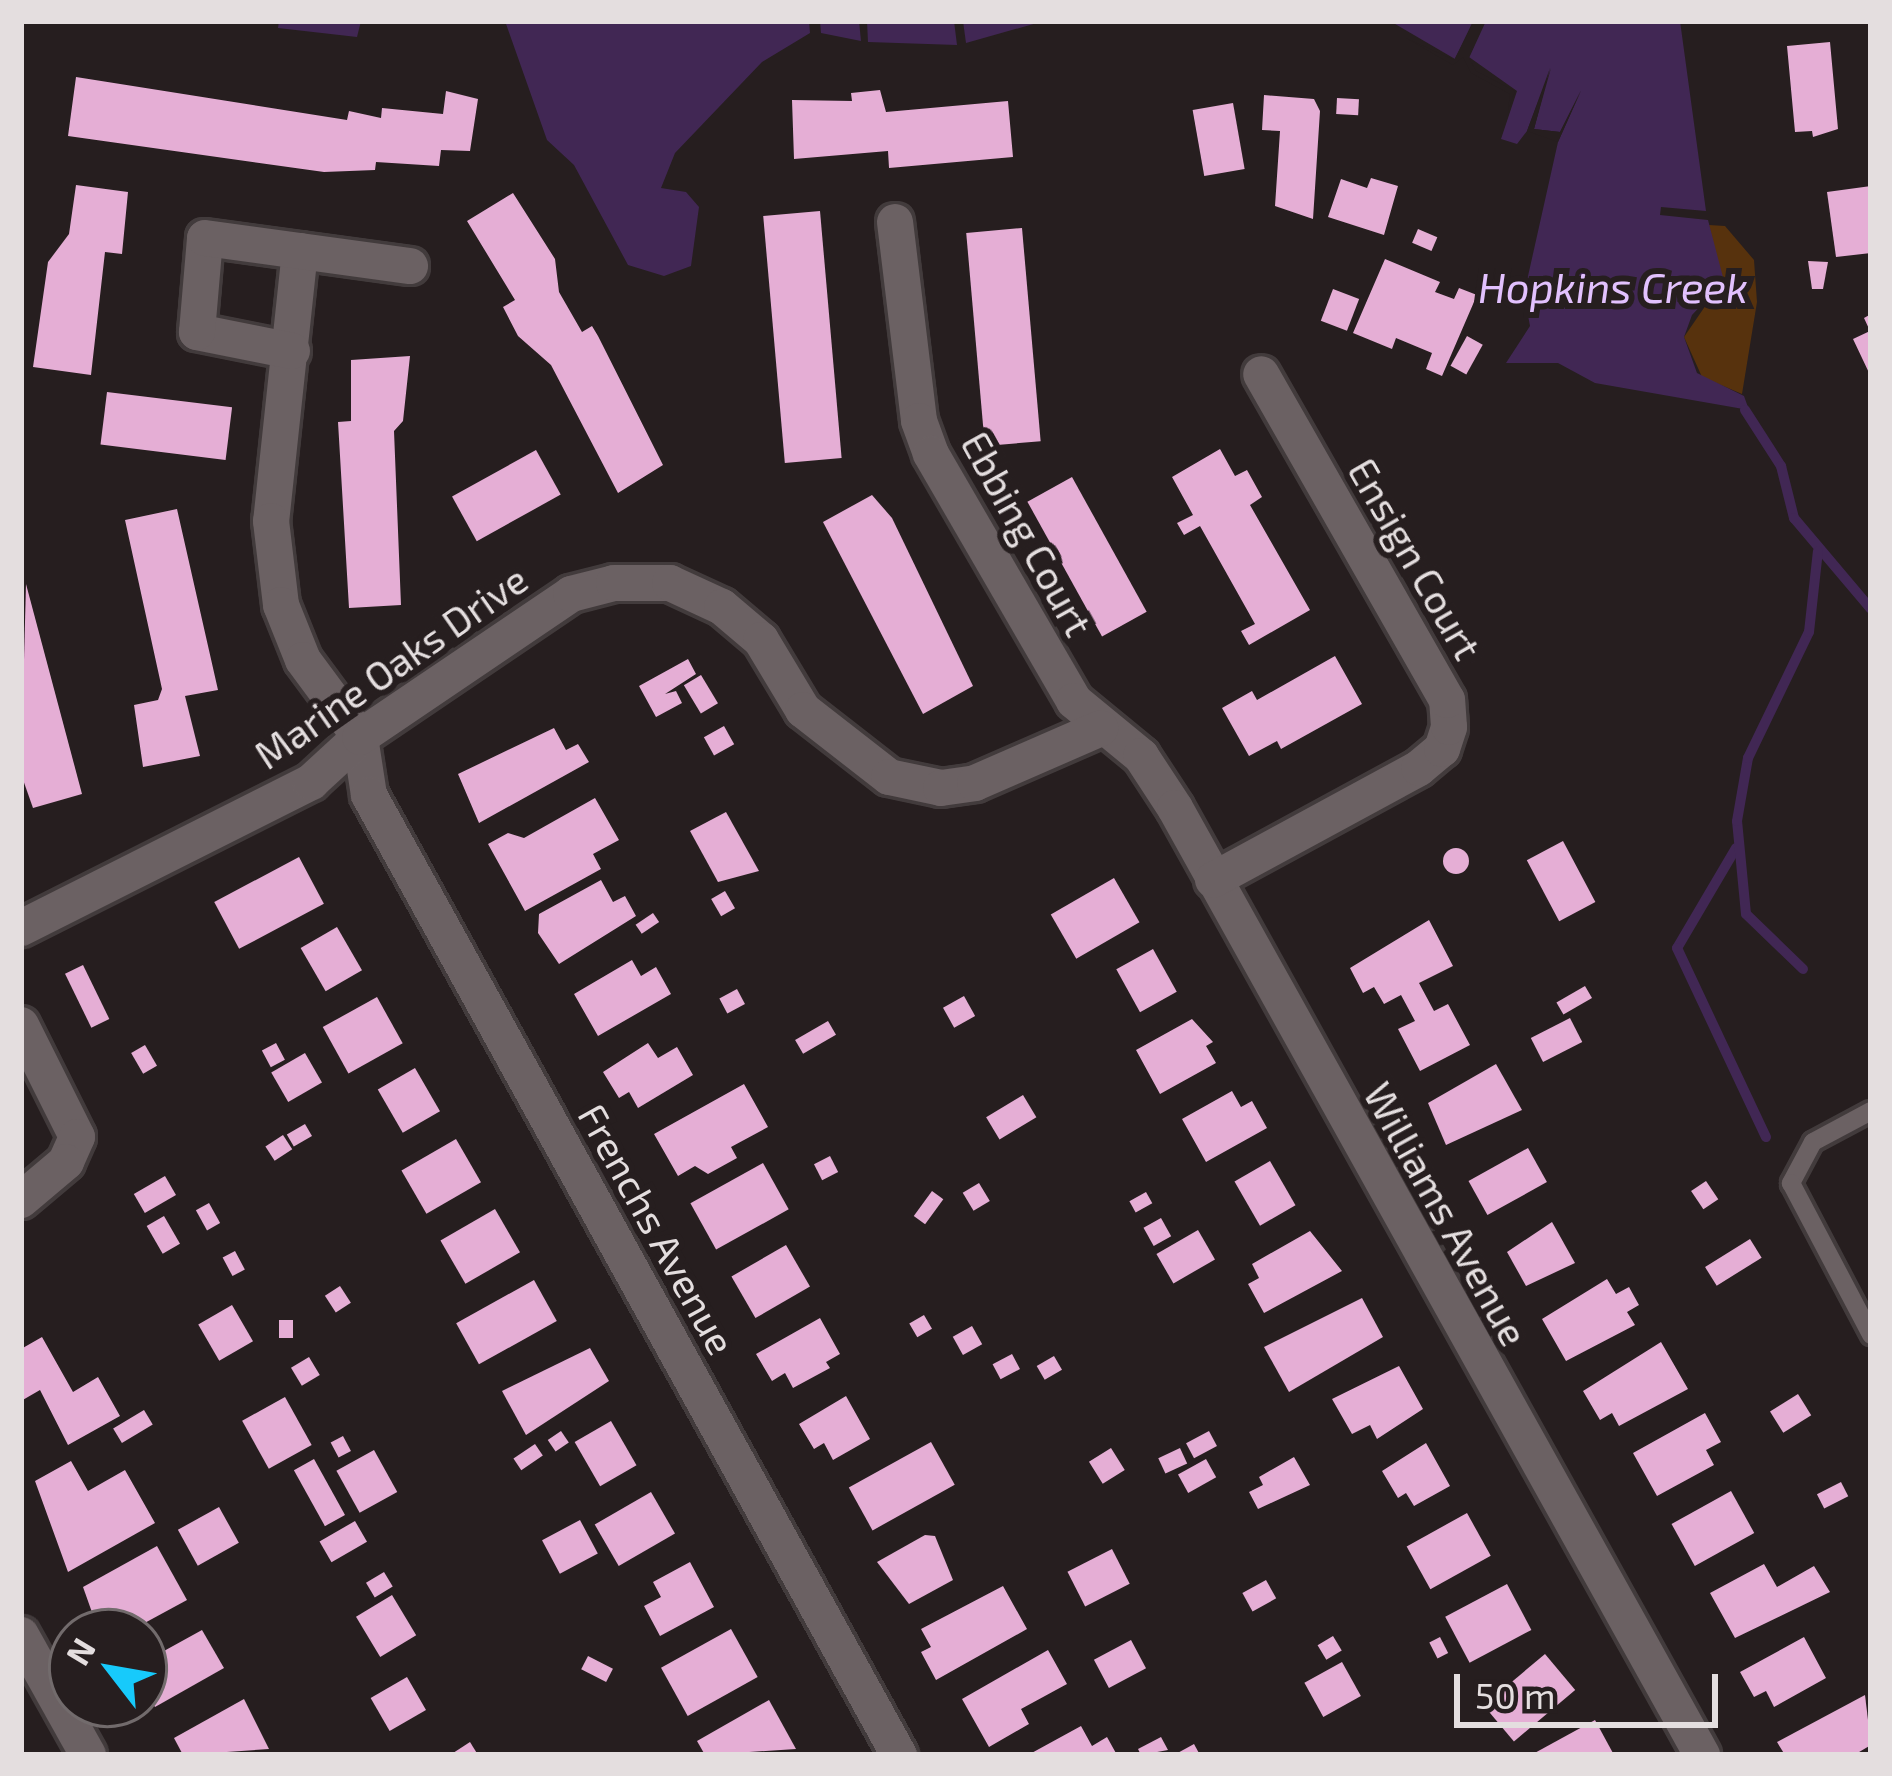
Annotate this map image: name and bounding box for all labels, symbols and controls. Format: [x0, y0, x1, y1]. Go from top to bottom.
water label: Hopkins Creek [1478, 261, 1748, 311]
street label: Ebbing Court [952, 424, 1102, 644]
street label: Ensign Court [1339, 450, 1491, 668]
street label: Marine Oaks Drive [246, 556, 536, 778]
street label: Williams Avenue [1354, 1074, 1538, 1354]
street label: Frenchs Avenue [569, 1095, 745, 1363]
north arrow [48, 1608, 168, 1728]
text: N [56, 1630, 103, 1672]
scale bar [1460, 1650, 1724, 1724]
text: 50 m [1475, 1673, 1556, 1716]

